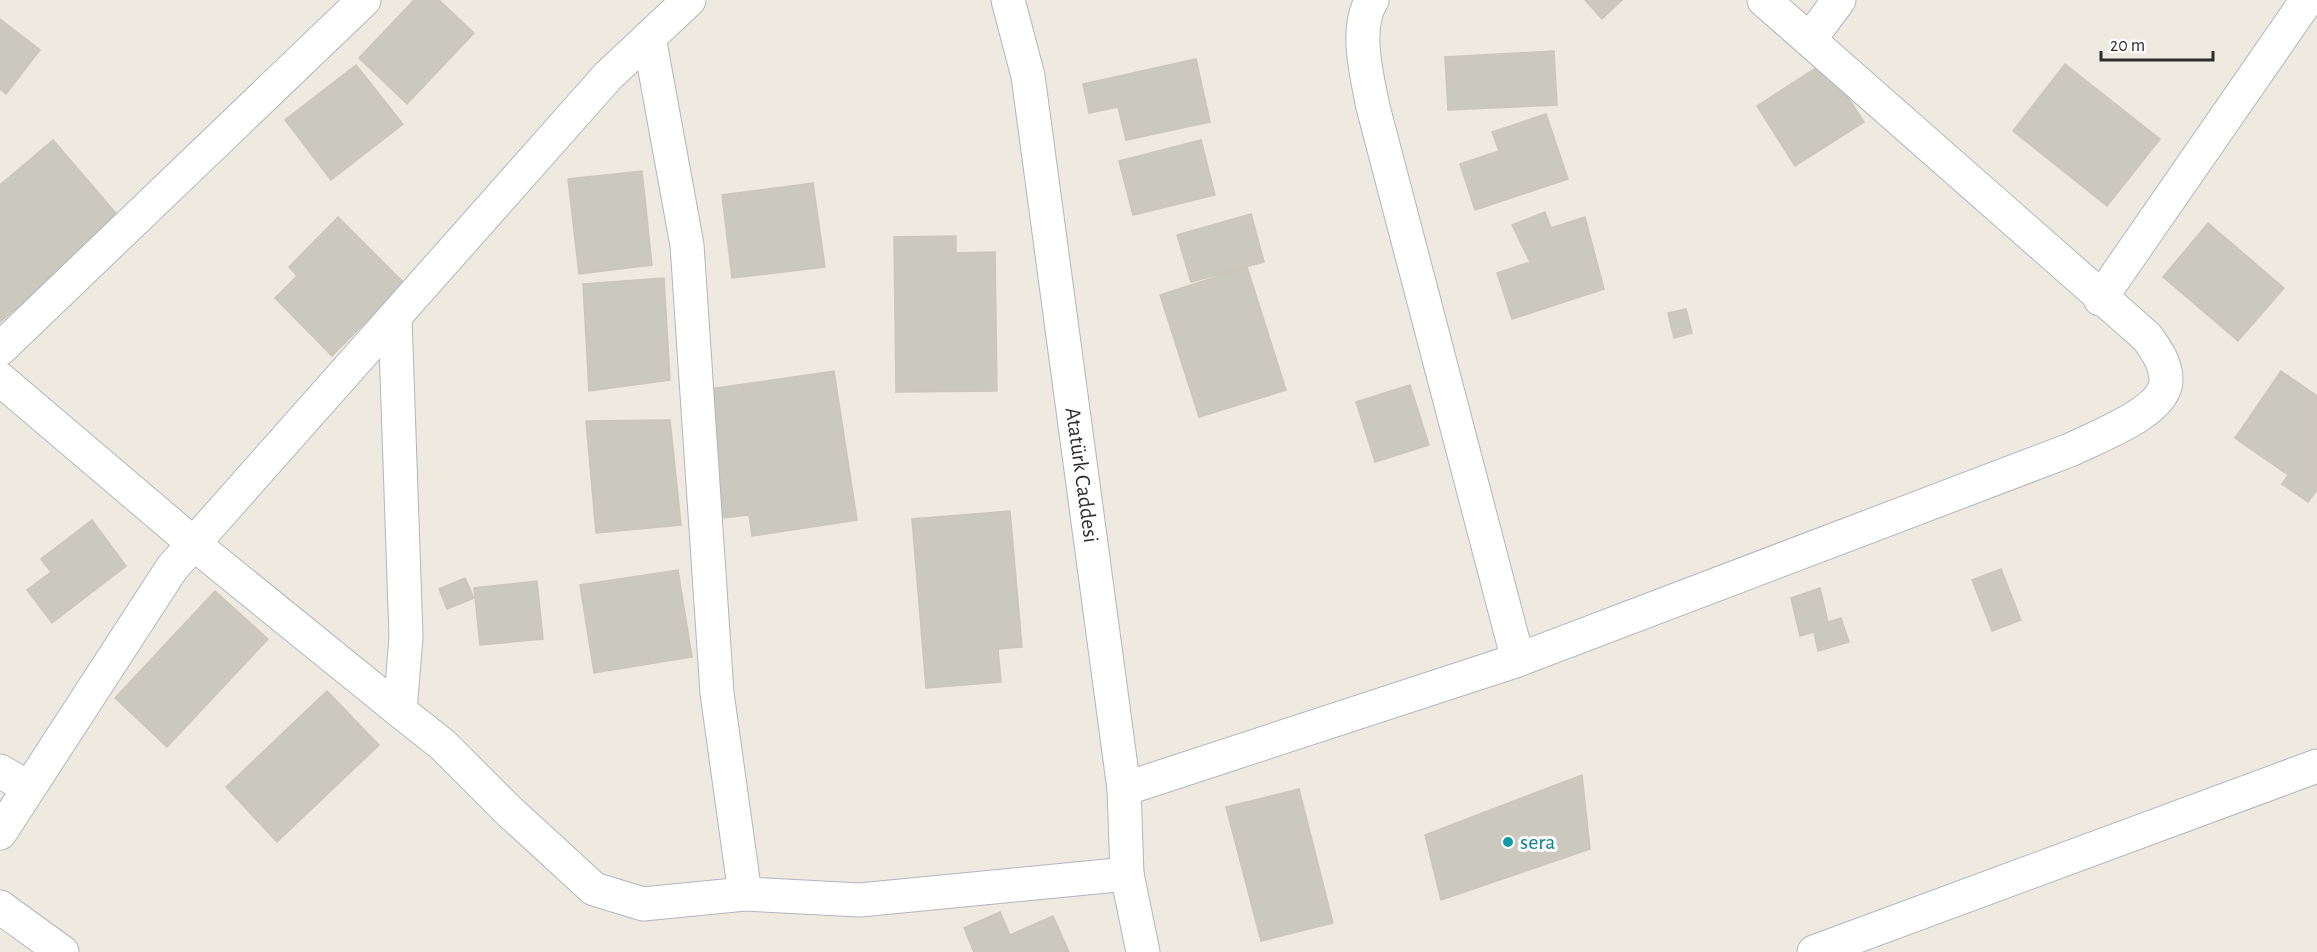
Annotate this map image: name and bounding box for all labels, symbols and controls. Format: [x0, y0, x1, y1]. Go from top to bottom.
scale bar [2101, 24, 2214, 62]
text: 20 m [2110, 37, 2145, 55]
street label: Atatürk Caddesi [1062, 406, 1102, 544]
place label: sera [1520, 831, 1555, 853]
marker: sera [1501, 835, 1515, 849]

